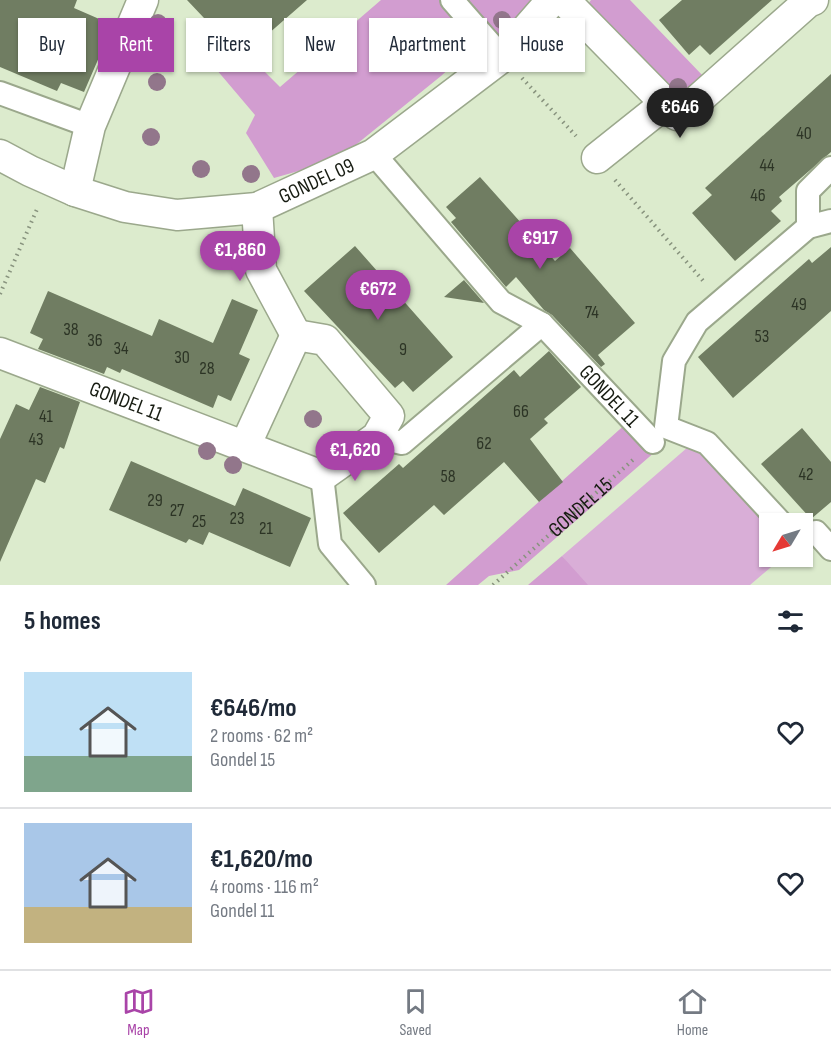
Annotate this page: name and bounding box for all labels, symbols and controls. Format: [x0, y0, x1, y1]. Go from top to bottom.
chip: Buy [18, 18, 86, 72]
chip: Rent [98, 18, 174, 72]
chip: Filters [186, 18, 272, 72]
chip: New [284, 18, 357, 72]
chip: Apartment [369, 18, 487, 72]
chip: House [499, 18, 585, 72]
pin: €646 [644, 88, 716, 139]
text: €646 [661, 95, 699, 119]
house number: 40 [796, 123, 812, 144]
street label: GONDEL 09 [275, 153, 358, 209]
house number: 44 [759, 155, 775, 176]
house number: 46 [750, 185, 766, 206]
pin: €917 [504, 219, 576, 270]
text: €917 [522, 226, 558, 250]
pin: €1,860 [191, 231, 289, 282]
text: €1,860 [214, 238, 266, 262]
pin: €672 [342, 270, 414, 321]
text: €672 [359, 277, 397, 301]
house number: 49 [791, 294, 807, 315]
house number: 74 [585, 302, 599, 323]
house number: 38 [63, 319, 79, 340]
house number: 53 [755, 326, 769, 347]
house number: 36 [87, 330, 103, 351]
house number: 34 [113, 338, 129, 359]
house number: 9 [399, 339, 407, 360]
house number: 30 [174, 347, 190, 368]
house number: 28 [199, 358, 215, 379]
street label: GONDEL 11 [574, 360, 645, 433]
street label: GONDEL 11 [86, 376, 167, 427]
house number: 66 [513, 401, 529, 422]
house number: 41 [39, 406, 54, 427]
house number: 43 [28, 429, 44, 450]
pin: €1,620 [306, 431, 404, 482]
house number: 62 [476, 433, 492, 454]
text: €1,620 [329, 438, 381, 462]
house number: 42 [798, 464, 814, 485]
house number: 58 [440, 466, 456, 487]
street label: GONDEL 15 [543, 472, 618, 543]
house number: 29 [147, 490, 163, 511]
house number: 27 [170, 500, 185, 521]
house number: 23 [230, 508, 245, 529]
house number: 25 [192, 511, 206, 532]
north arrow [759, 513, 813, 567]
map controls [759, 513, 813, 567]
house number: 21 [259, 518, 274, 539]
icon: filters [774, 605, 807, 638]
text: 5 homes [24, 606, 101, 637]
text: €646/mo [210, 693, 297, 724]
icon: home [72, 696, 144, 768]
icon: heart [774, 716, 807, 749]
text: 2 rooms · 62 m² [210, 724, 313, 748]
text: Gondel 15 [210, 748, 275, 772]
text: €1,620/mo [210, 844, 313, 875]
icon: home [72, 847, 144, 919]
icon: heart [774, 867, 807, 900]
text: 4 rooms · 116 m² [210, 875, 319, 899]
text: Gondel 11 [210, 899, 274, 923]
tab: Map [122, 985, 155, 1040]
tab: Saved [399, 985, 432, 1040]
tab: Home [676, 985, 709, 1040]

